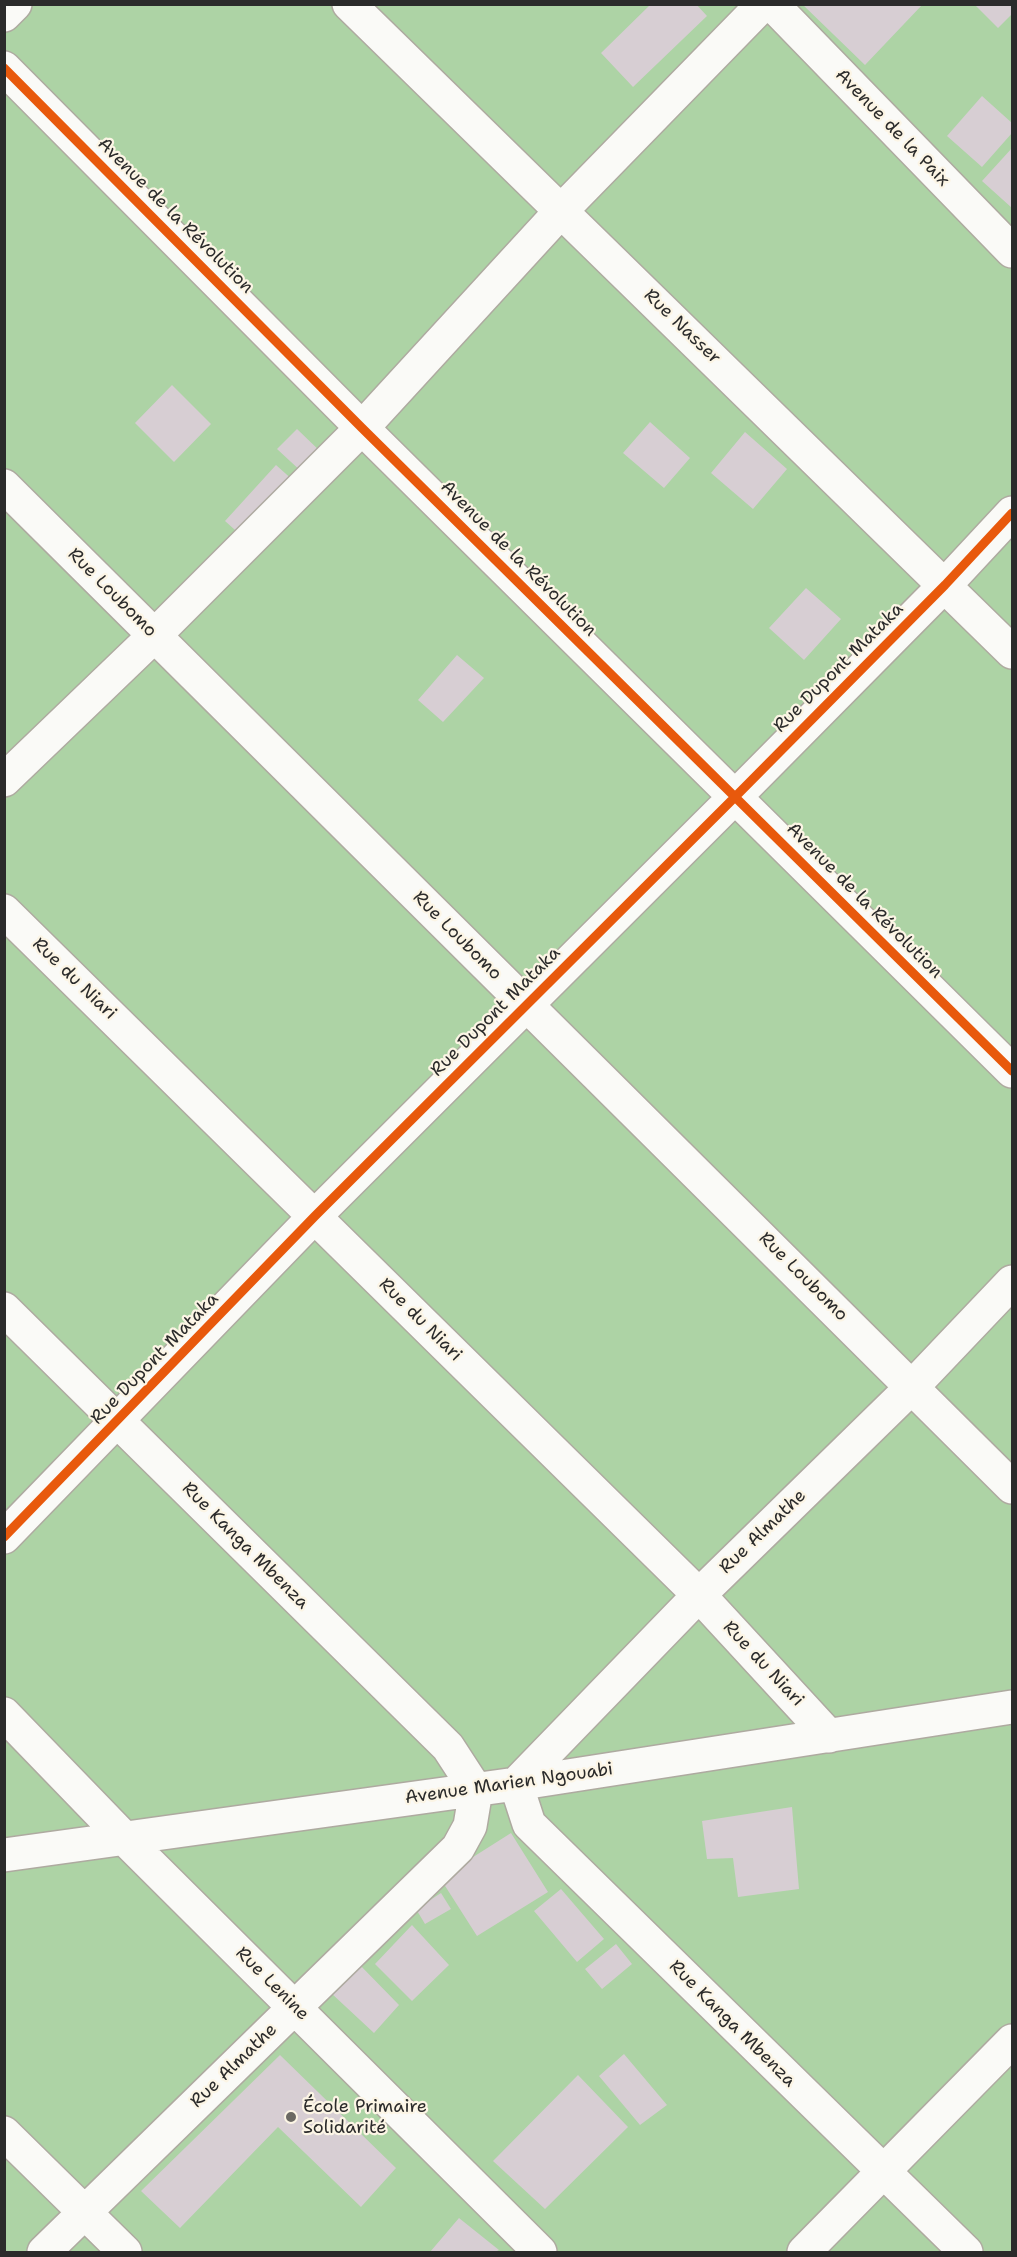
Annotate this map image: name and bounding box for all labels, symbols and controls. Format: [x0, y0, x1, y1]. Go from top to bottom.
street label: Avenue de la Paix [830, 65, 954, 191]
street label: Avenue de la Révolution [93, 134, 257, 298]
street label: Rue Nasser [639, 285, 725, 369]
street label: Avenue de la Révolution [436, 477, 600, 641]
street label: Rue Loubomo [63, 544, 161, 642]
street label: Rue Dupont Mataka [770, 599, 908, 737]
street label: Avenue de la Révolution [782, 819, 946, 983]
street label: Rue Loubomo [408, 887, 506, 985]
street label: Rue du Niari [27, 933, 121, 1025]
street label: Rue Dupont Mataka [427, 943, 565, 1081]
street label: Rue Loubomo [754, 1228, 852, 1326]
street label: Rue du Niari [374, 1274, 466, 1366]
street label: Rue Dupont Mataka [87, 1289, 223, 1429]
street label: Rue Kanga Mbenza [177, 1478, 313, 1614]
street label: Rue Almathe [715, 1485, 811, 1579]
street label: Rue du Niari [718, 1617, 808, 1711]
street label: Avenue Marien Ngouabi [404, 1759, 614, 1809]
street label: Rue Lenine [231, 1943, 313, 2025]
street label: Rue Kanga Mbenza [664, 1956, 800, 2092]
street label: Rue Almathe [186, 2019, 282, 2113]
place label: École Primaire Solidarité [303, 2096, 427, 2138]
marker: École Primaire Solidarité [284, 2110, 298, 2124]

